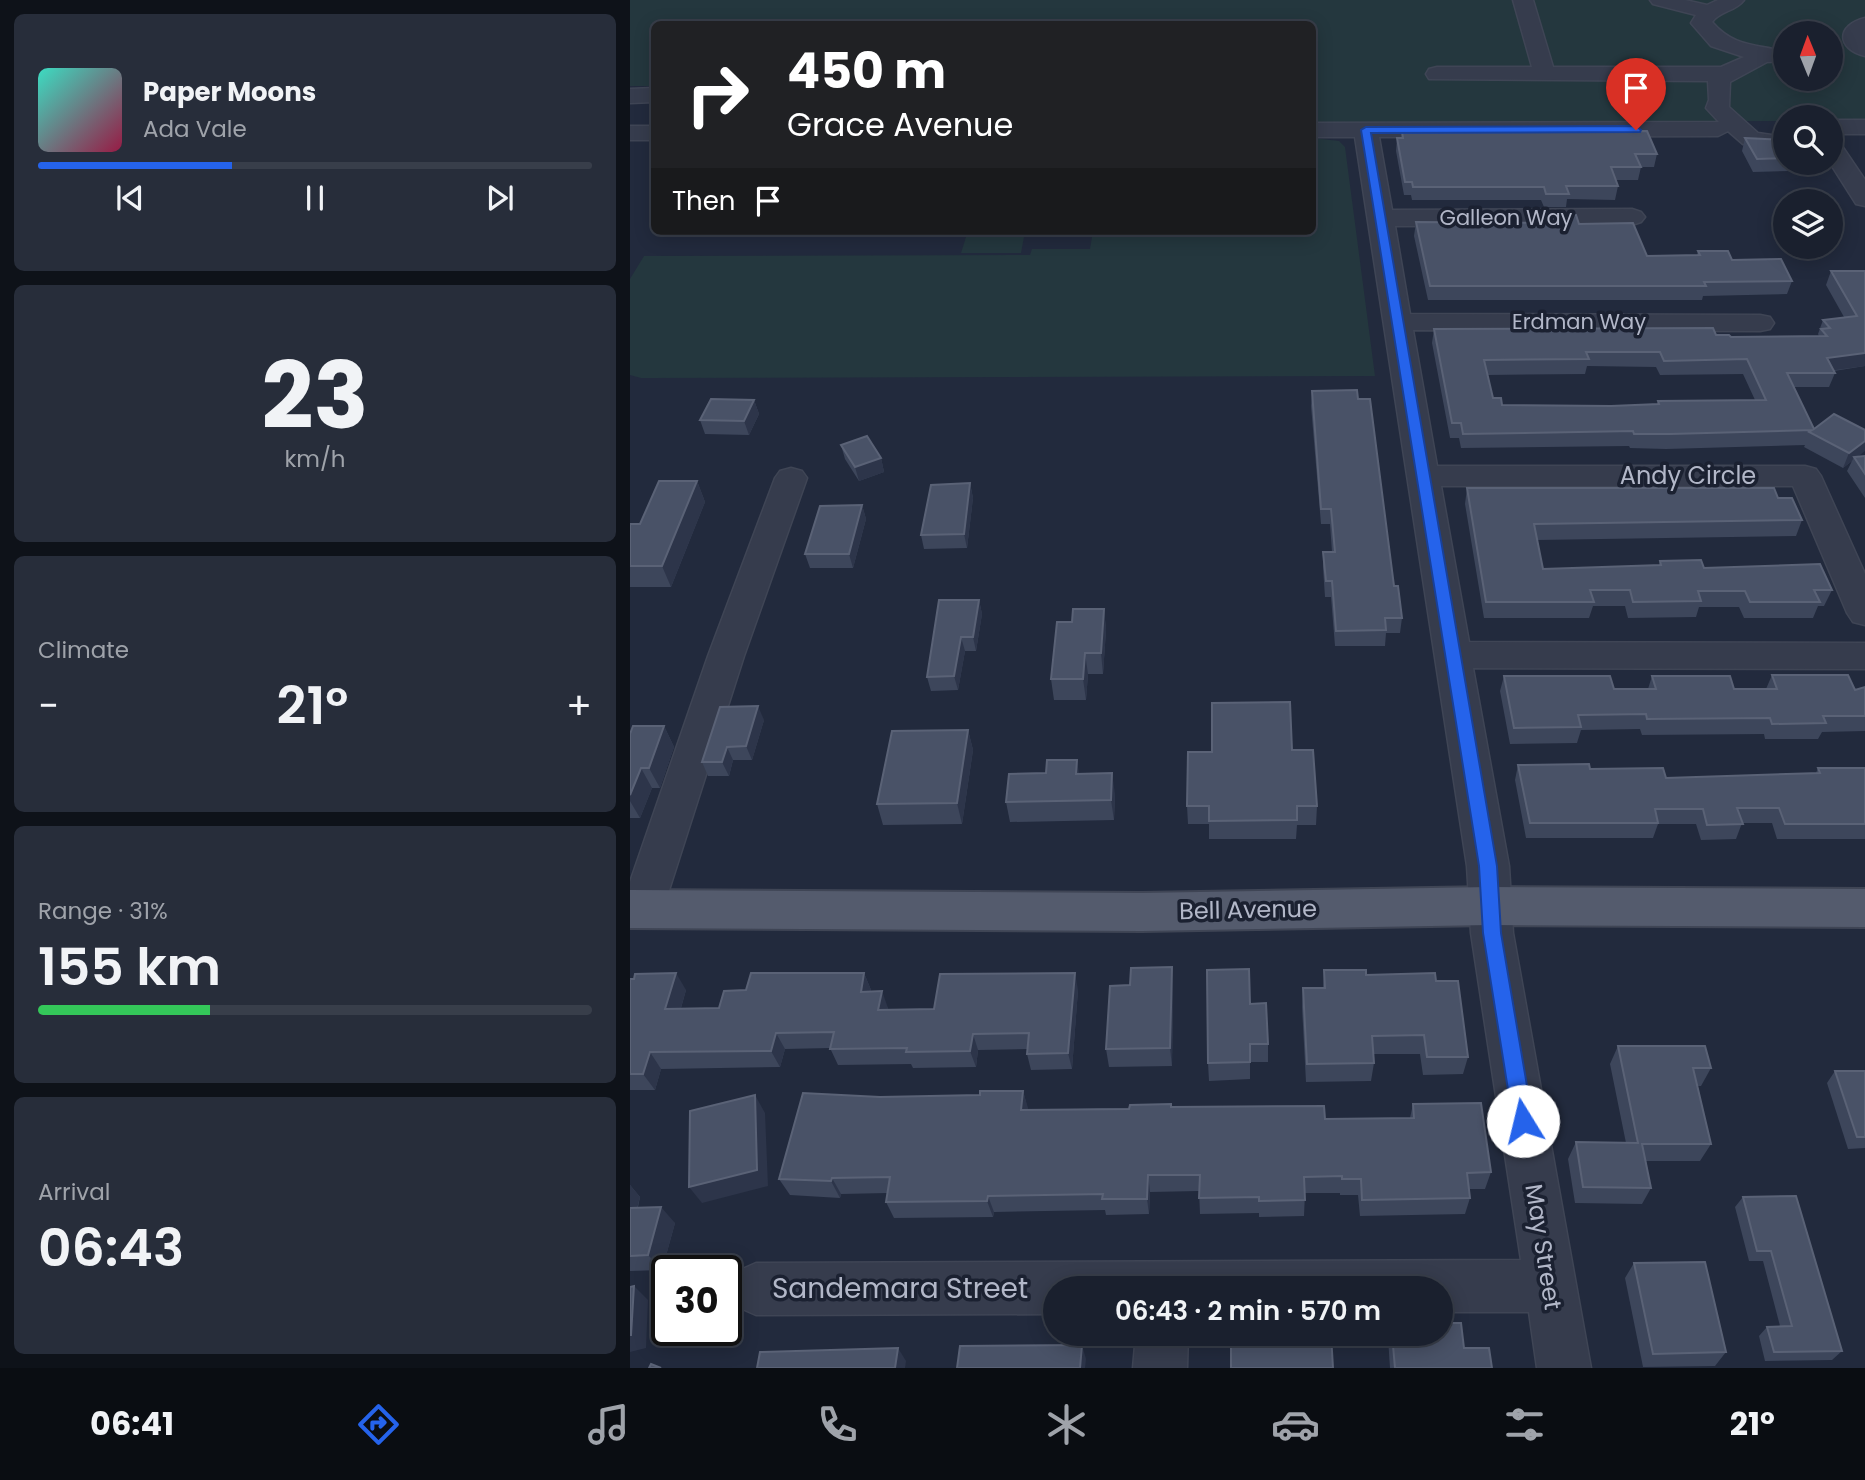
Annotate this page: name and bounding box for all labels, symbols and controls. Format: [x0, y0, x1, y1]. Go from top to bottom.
north arrow [1773, 21, 1843, 91]
map controls [1773, 21, 1843, 259]
text: 450 m [787, 37, 946, 105]
icon: right [672, 49, 763, 140]
pin [1606, 58, 1666, 130]
icon: arrive [1617, 69, 1655, 107]
text: Paper Moons [143, 74, 316, 110]
text: Grace Avenue [787, 102, 1013, 147]
button: search [1773, 105, 1843, 175]
text: Ada Vale [143, 113, 247, 145]
icon: previous [111, 179, 149, 217]
icon: pause [296, 179, 334, 217]
icon: next [481, 179, 519, 217]
icon: arrive [749, 182, 787, 220]
text: Then [672, 183, 735, 219]
button: layers [1773, 189, 1843, 259]
street label: Galleon Way [1440, 203, 1573, 232]
street label: Erdman Way [1512, 307, 1646, 336]
text: 23 [261, 332, 369, 460]
text: km/h [284, 443, 346, 475]
street label: Andy Circle [1620, 459, 1756, 492]
text: Climate [38, 634, 129, 666]
text: 21° [277, 669, 348, 742]
text: − [38, 679, 59, 732]
text: + [566, 679, 592, 732]
street label: Bell Avenue [1179, 892, 1317, 927]
text: Range · 31% [38, 895, 168, 927]
text: 155 km [38, 930, 221, 1003]
position arrow [1486, 1084, 1560, 1158]
text: Arrival [38, 1176, 110, 1208]
street label: May Street [1517, 1182, 1570, 1312]
text: 06:43 [38, 1211, 184, 1284]
speed limit sign: 30 [651, 1255, 742, 1346]
street label: Sandemara Street [772, 1269, 1028, 1308]
text: 06:43 · 2 min · 570 m [1115, 1293, 1381, 1329]
icon: directions [354, 1400, 403, 1449]
icon: music [584, 1400, 633, 1449]
icon: phone [813, 1400, 862, 1449]
icon: climate [1042, 1400, 1091, 1449]
icon: car [1271, 1400, 1320, 1449]
icon: filters [1500, 1400, 1549, 1449]
text: 06:41 [90, 1401, 174, 1446]
text: 21° [1730, 1401, 1775, 1446]

